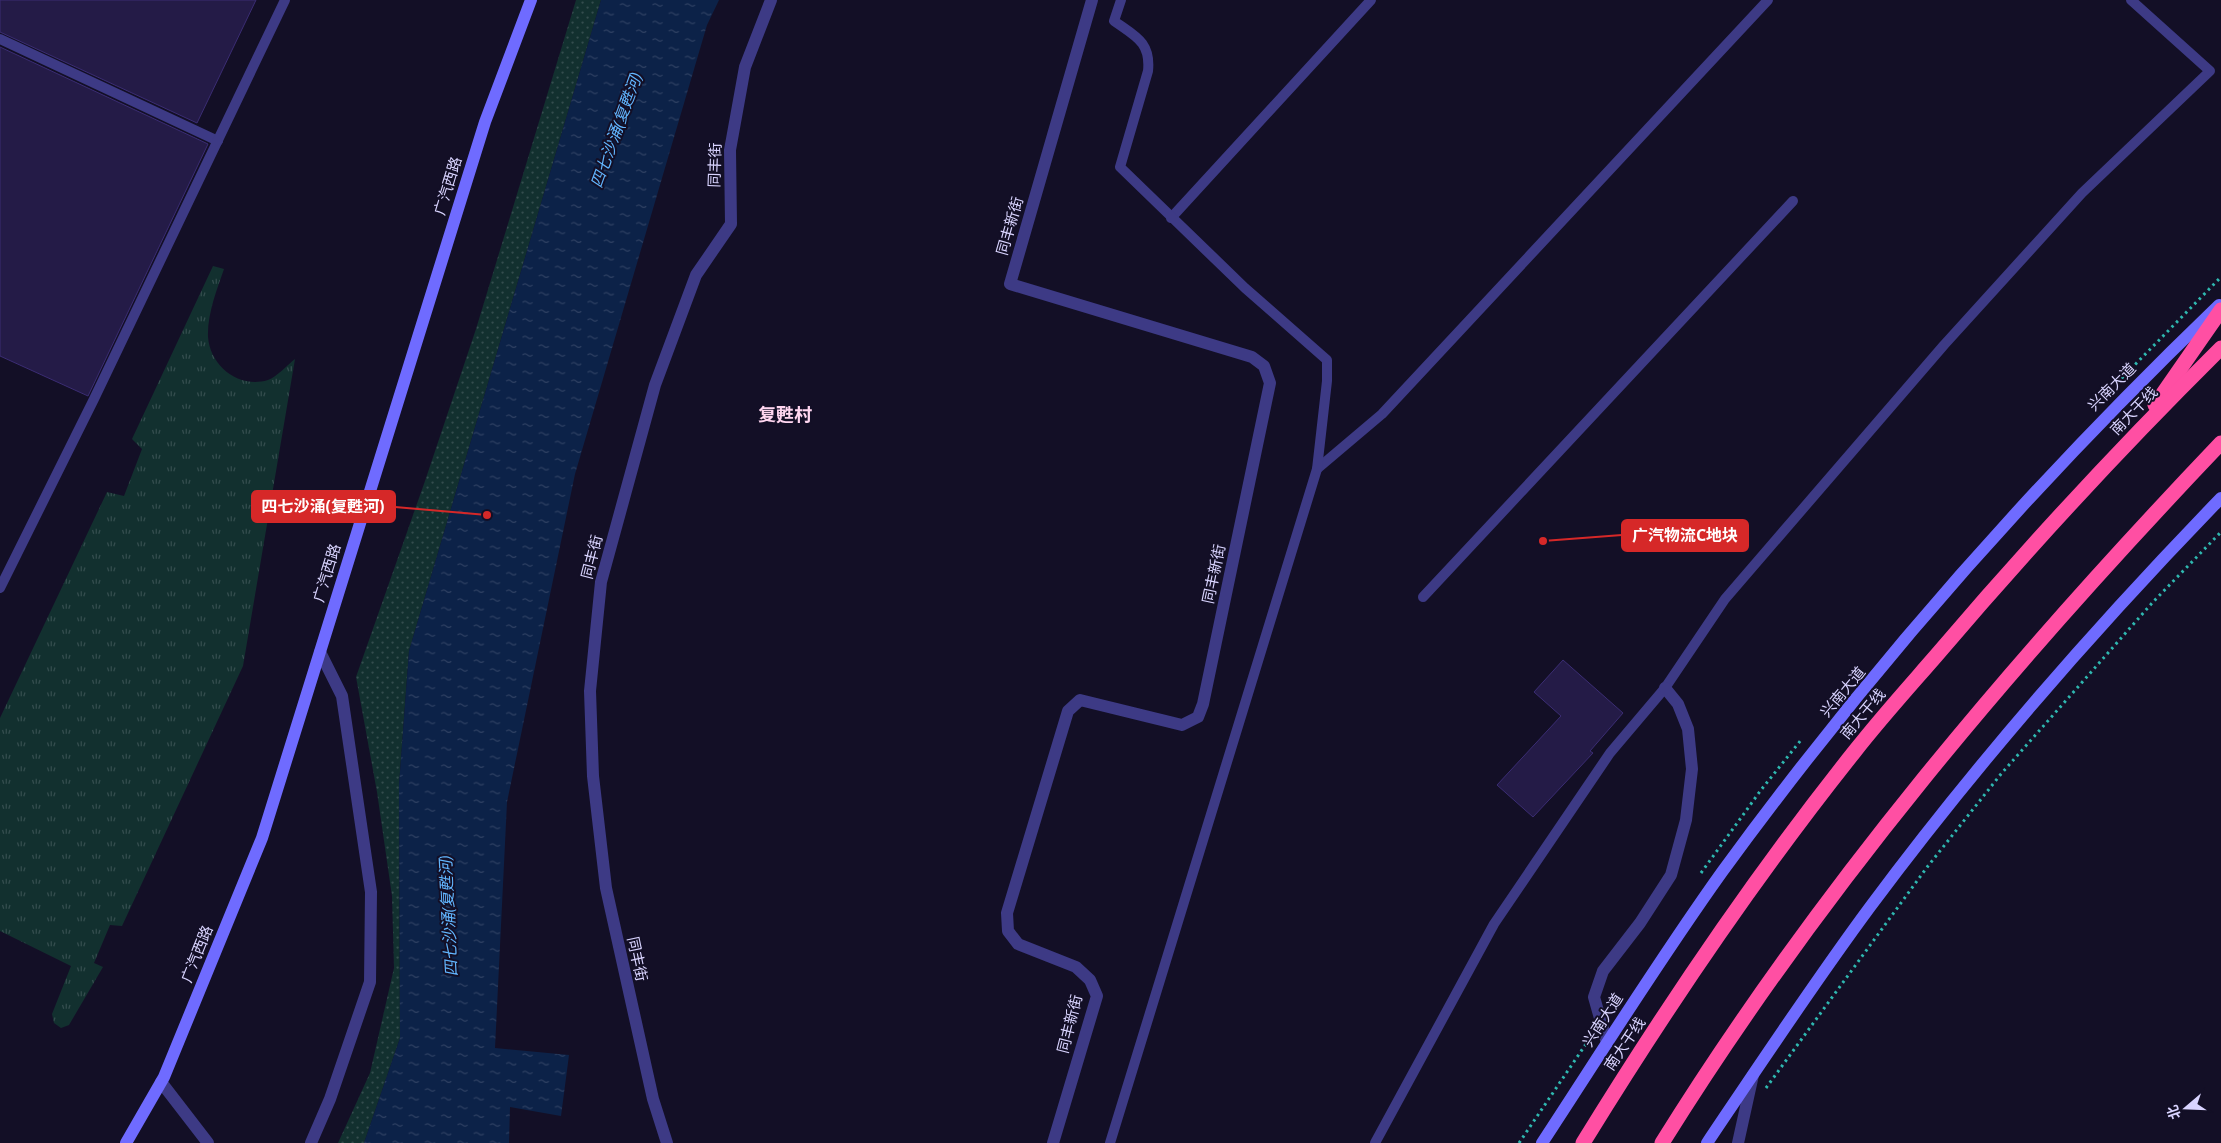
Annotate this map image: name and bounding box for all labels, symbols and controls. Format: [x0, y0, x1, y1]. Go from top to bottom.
water label: 四七沙涌(复甦河) [585, 69, 647, 191]
street label: 同丰街 [703, 142, 725, 188]
street label: 广汽西路 [429, 154, 465, 217]
street label: 同丰新街 [991, 194, 1027, 257]
street label: 兴南大道 [2083, 358, 2140, 415]
street label: 南大干线 [2105, 382, 2161, 439]
district label: 复甦村 [758, 402, 812, 426]
callout: 四七沙涌(复甦河) [252, 491, 395, 522]
text: 四七沙涌(复甦河) [262, 495, 384, 517]
callout: 广汽物流C地块 [1622, 520, 1748, 551]
text: 广汽物流C地块 [1632, 524, 1738, 546]
street label: 同丰街 [576, 532, 606, 581]
street label: 广汽西路 [308, 541, 344, 604]
street label: 同丰新街 [1197, 542, 1229, 605]
street label: 兴南大道 [1815, 662, 1869, 721]
street label: 南大干线 [1835, 684, 1889, 743]
water label: 四七沙涌(复甦河) [434, 855, 462, 977]
street label: 广汽西路 [176, 922, 217, 985]
street label: 同丰街 [624, 935, 652, 983]
street label: 兴南大道 [1577, 989, 1627, 1050]
street label: 同丰新街 [1052, 992, 1086, 1055]
street label: 南大干线 [1599, 1013, 1649, 1074]
north arrow [2161, 1083, 2211, 1133]
text: 北 [2162, 1103, 2184, 1122]

